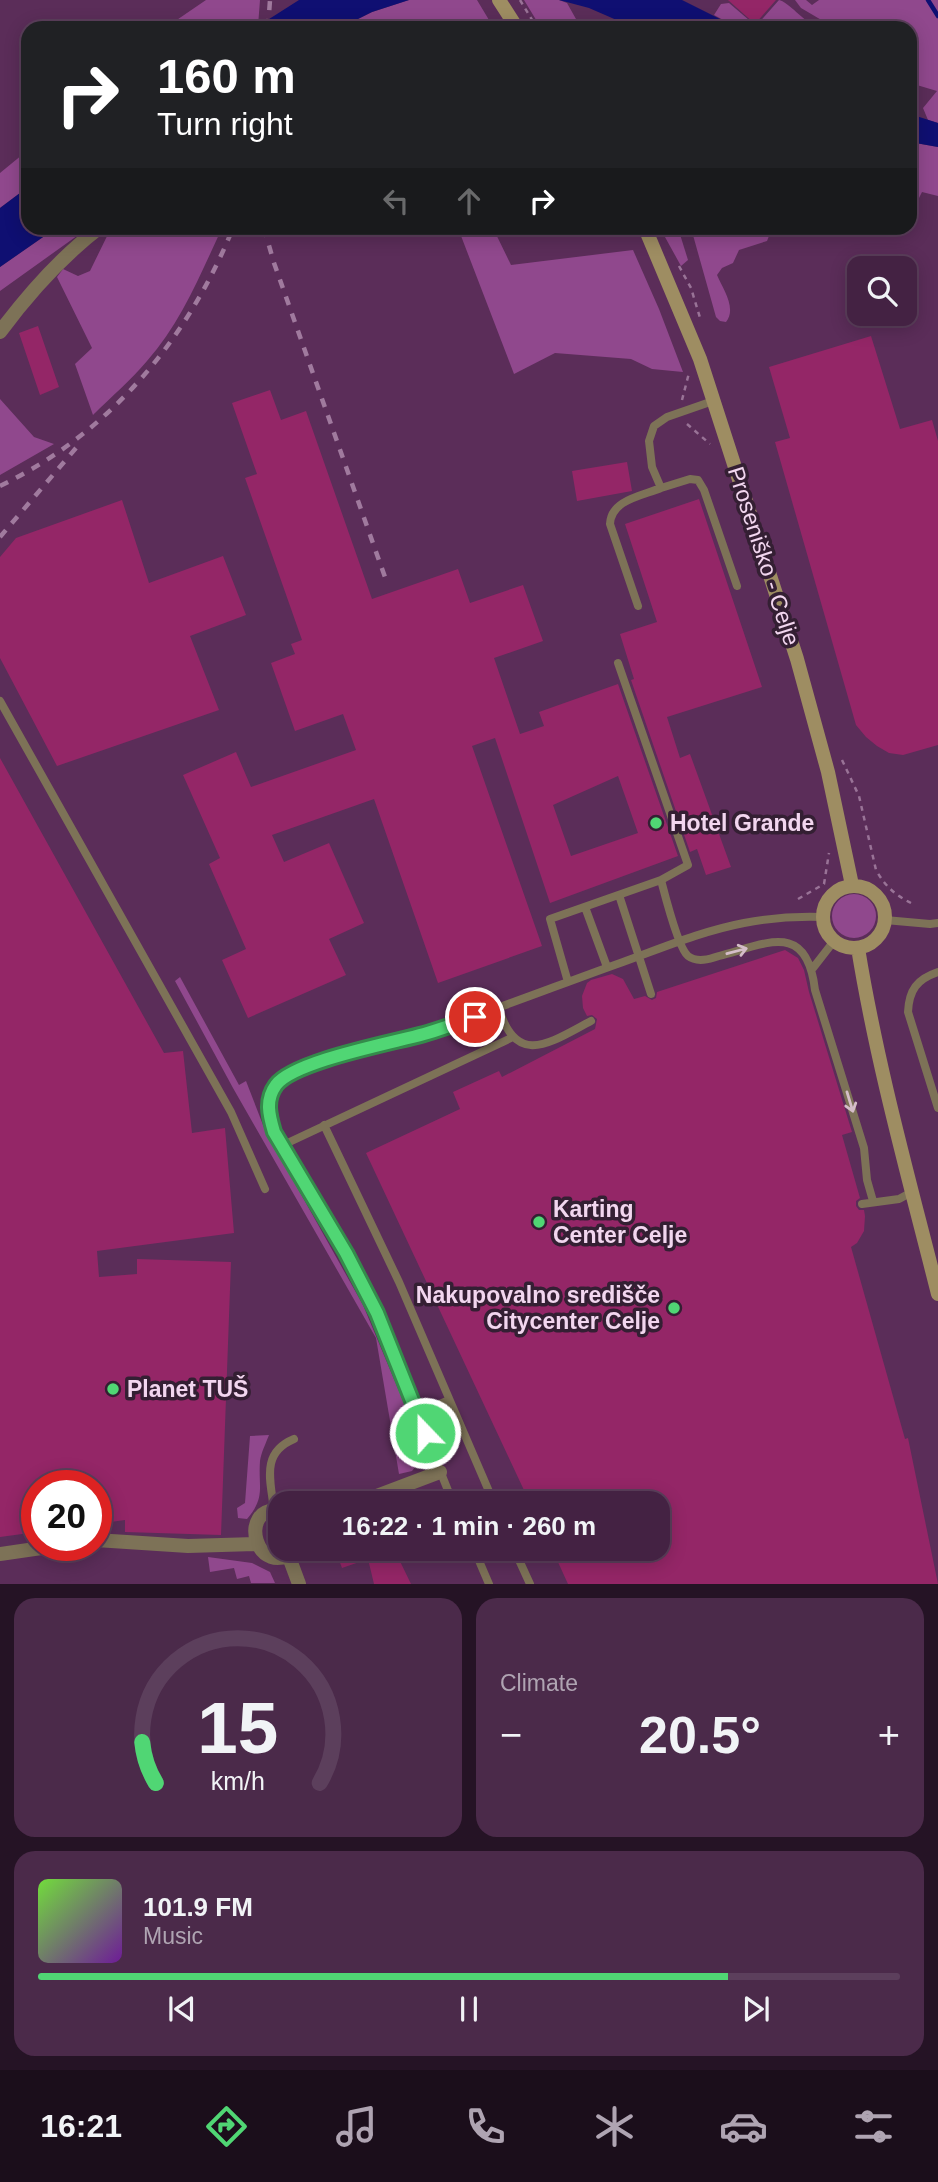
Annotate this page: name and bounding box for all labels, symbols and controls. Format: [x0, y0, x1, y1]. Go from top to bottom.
icon: right [42, 49, 133, 140]
text: 160 m [157, 49, 296, 103]
text: Turn right [157, 106, 293, 142]
icon: left [377, 182, 415, 220]
icon: ahead [450, 182, 488, 220]
icon: right [523, 182, 561, 220]
map controls [847, 256, 917, 326]
button: search [847, 256, 917, 326]
street label: Proseniško - Celje [723, 463, 805, 649]
place label: Hotel Grande [670, 810, 814, 836]
marker: Hotel Grande [648, 815, 664, 831]
one-way arrow [726, 944, 748, 957]
pin [445, 987, 505, 1047]
icon: arrive [456, 998, 494, 1036]
one-way arrow [844, 1091, 857, 1113]
place label: Karting Center Celje [553, 1196, 687, 1248]
marker: Karting Center Celje [531, 1214, 547, 1230]
place label: Nakupovalno središče Citycenter Celje [416, 1282, 660, 1334]
marker: Nakupovalno središče Citycenter Celje [666, 1300, 682, 1316]
place label: Planet TUŠ [127, 1375, 248, 1402]
marker: Planet TUŠ [105, 1381, 121, 1397]
position arrow [388, 1396, 462, 1470]
speed limit sign: 20 [21, 1470, 112, 1561]
text: 16:22 · 1 min · 260 m [342, 1511, 596, 1541]
text: Climate [500, 1670, 578, 1696]
text: 15 [198, 1688, 278, 1769]
text: 20.5° [639, 1706, 761, 1764]
text: − [500, 1714, 522, 1756]
text: + [878, 1714, 900, 1756]
text: km/h [211, 1767, 265, 1795]
text: 101.9 FM [143, 1892, 253, 1922]
text: Music [143, 1923, 203, 1949]
icon: previous [163, 1990, 201, 2028]
icon: pause [450, 1990, 488, 2028]
icon: next [737, 1990, 775, 2028]
icon: directions [202, 2102, 251, 2151]
icon: music [332, 2102, 381, 2151]
icon: phone [461, 2102, 510, 2151]
icon: climate [590, 2102, 639, 2151]
icon: car [719, 2102, 768, 2151]
icon: filters [849, 2102, 898, 2151]
text: 16:21 [40, 2108, 122, 2144]

